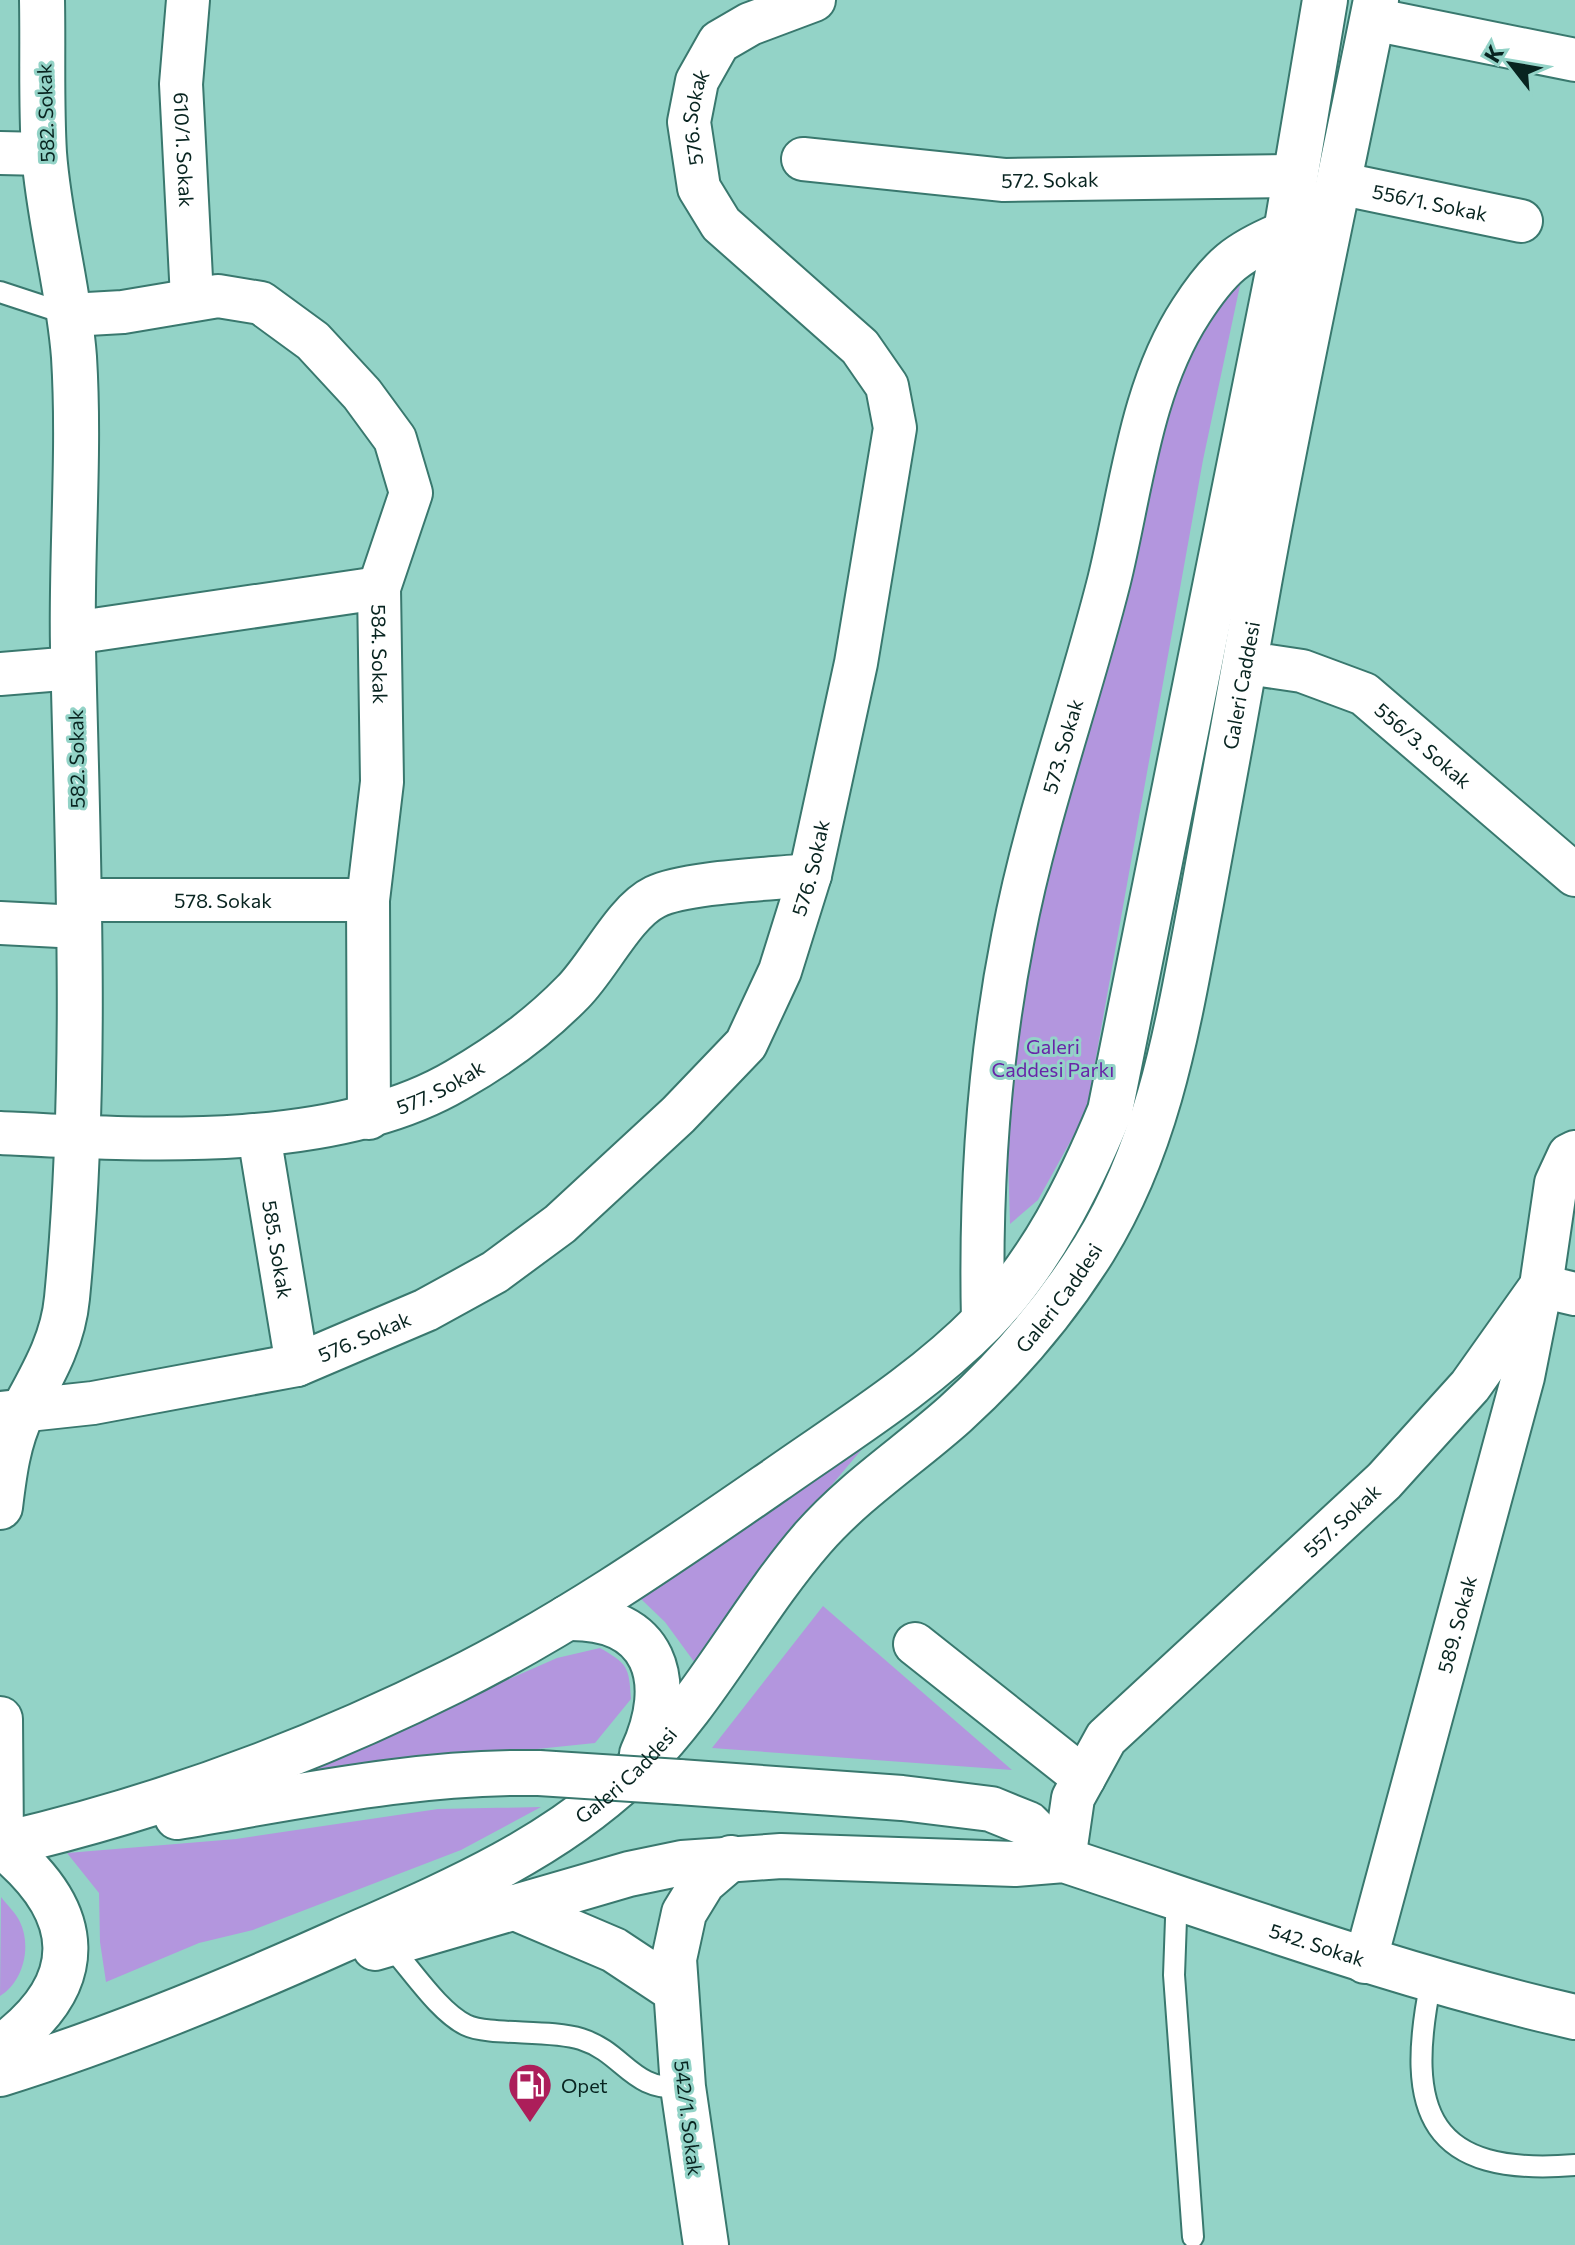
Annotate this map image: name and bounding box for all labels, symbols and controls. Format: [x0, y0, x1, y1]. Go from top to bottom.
north arrow [1471, 24, 1551, 104]
text: K [1478, 40, 1509, 67]
street label: 582. Sokak [31, 63, 59, 163]
street label: 576. Sokak [677, 64, 714, 167]
street label: 610/1. Sokak [169, 91, 199, 208]
street label: 572. Sokak [1001, 167, 1099, 192]
street label: 556/1. Sokak [1370, 179, 1490, 226]
street label: 584. Sokak [367, 604, 393, 704]
street label: Galeri Caddesi [1217, 619, 1264, 751]
street label: 573. Sokak [1037, 696, 1087, 796]
street label: 556/3. Sokak [1370, 697, 1477, 793]
street label: 582. Sokak [63, 709, 89, 809]
street label: 576. Sokak [786, 817, 834, 919]
street label: 578. Sokak [174, 888, 272, 912]
park label: Galeri Caddesi Parkı [992, 1034, 1114, 1081]
street label: 577. Sokak [393, 1054, 489, 1119]
street label: 585. Sokak [258, 1199, 298, 1301]
street label: Galeri Caddesi [1010, 1239, 1107, 1357]
street label: 576. Sokak [314, 1306, 414, 1367]
street label: 557. Sokak [1298, 1478, 1385, 1562]
street label: 589. Sokak [1432, 1573, 1481, 1675]
street label: Galeri Caddesi [570, 1722, 681, 1828]
street label: 542. Sokak [1266, 1918, 1368, 1971]
street label: 542/1. Sokak [670, 2059, 708, 2177]
fuel station icon: Opet [506, 2061, 554, 2124]
place label: Opet [561, 2073, 608, 2097]

